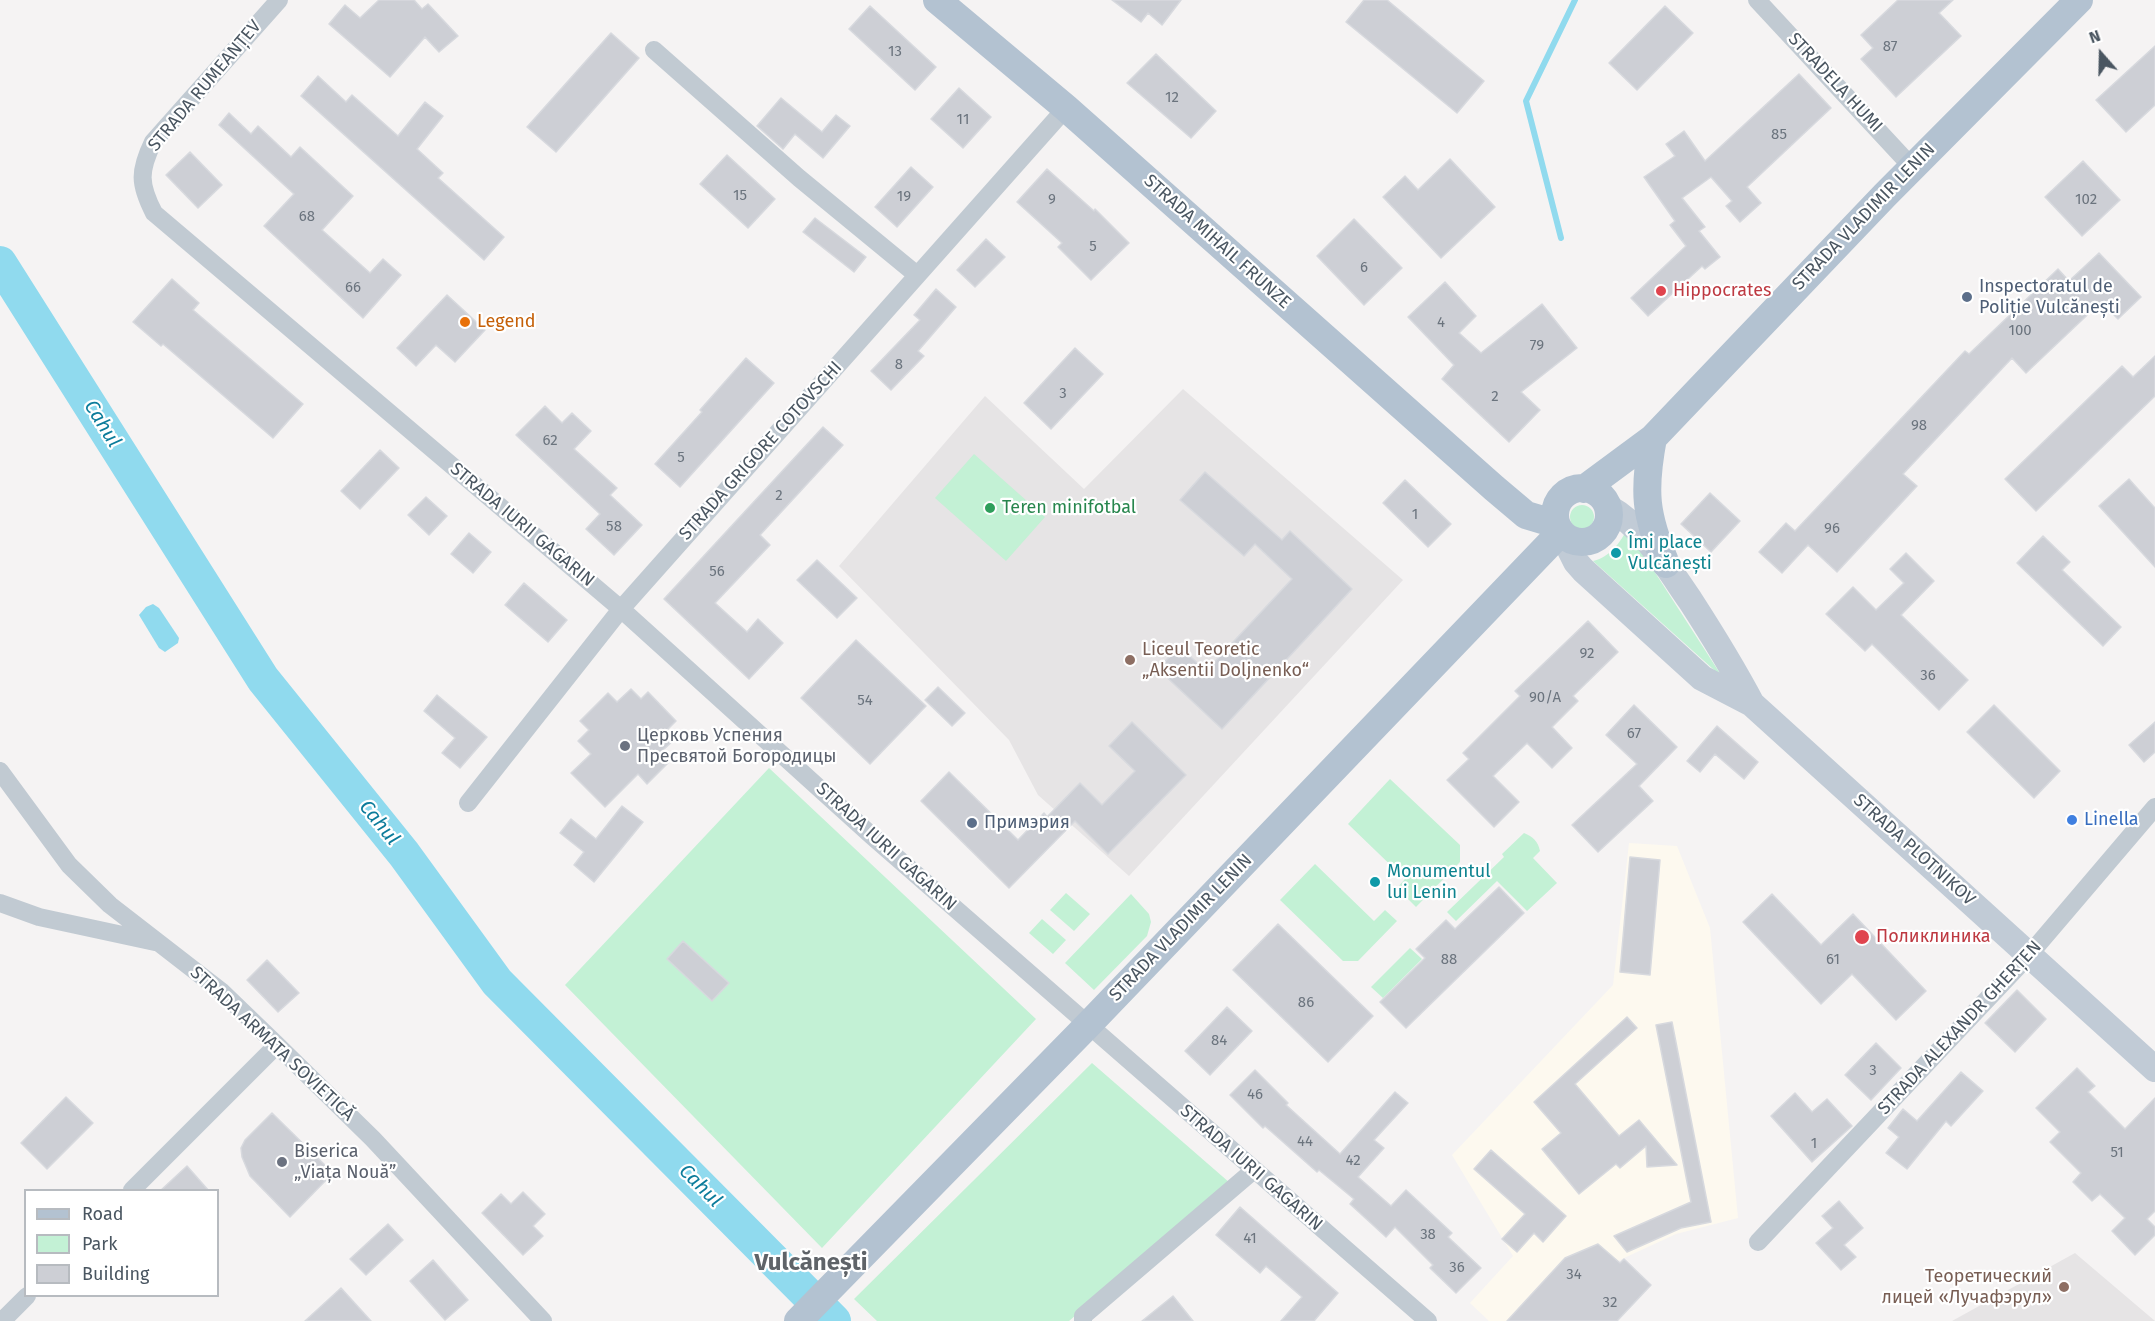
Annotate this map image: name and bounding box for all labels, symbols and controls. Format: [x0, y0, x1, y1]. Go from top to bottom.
street label: STRADA RUMEANȚEV [144, 16, 266, 156]
north arrow [2071, 24, 2131, 84]
text: N [2086, 26, 2103, 47]
street label: STRADELA HUMI [1783, 29, 1887, 137]
house number: 87 [1883, 38, 1897, 56]
house number: 13 [888, 43, 902, 61]
house number: 12 [1165, 89, 1179, 107]
house number: 11 [957, 111, 969, 129]
house number: 85 [1771, 126, 1787, 144]
street label: STRADA VLADIMIR LENIN [1788, 139, 1940, 295]
street label: STRADA MIHAIL FRUNZE [1139, 170, 1295, 314]
house number: 15 [733, 187, 747, 205]
house number: 19 [897, 188, 911, 206]
house number: 9 [1048, 191, 1056, 209]
house number: 102 [2075, 191, 2097, 209]
house number: 68 [299, 208, 315, 226]
house number: 5 [1089, 238, 1097, 256]
house number: 6 [1360, 259, 1368, 277]
place label: Inspectoratul de Poliție Vulcănești [1979, 276, 2120, 318]
house number: 66 [345, 279, 361, 297]
place label: Hippocrates [1673, 280, 1771, 302]
marker: Hippocrates [1654, 284, 1668, 298]
marker: Inspectoratul de Poliție Vulcănești [1960, 290, 1974, 304]
place label: Legend [477, 311, 536, 333]
house number: 4 [1437, 314, 1445, 332]
marker: Legend [458, 315, 472, 329]
house number: 100 [2008, 322, 2032, 340]
house number: 79 [1530, 337, 1544, 355]
house number: 8 [895, 356, 903, 374]
street label: STRADA GRIGORE COTOVSCHI [675, 357, 847, 545]
house number: 3 [1059, 385, 1067, 403]
house number: 2 [1491, 388, 1499, 406]
water label: Cahul [78, 396, 126, 452]
house number: 98 [1911, 417, 1927, 435]
house number: 62 [542, 432, 558, 450]
house number: 5 [677, 449, 685, 467]
street label: STRADA IURII GAGARIN [446, 458, 598, 592]
house number: 2 [775, 487, 783, 505]
place label: Teren minifotbal [1002, 497, 1136, 519]
marker: Teren minifotbal [983, 501, 997, 515]
house number: 1 [1412, 506, 1418, 524]
house number: 58 [606, 518, 622, 536]
house number: 96 [1824, 520, 1840, 538]
place label: Îmi place Vulcănești [1628, 532, 1712, 574]
marker: Îmi place Vulcănești [1609, 546, 1623, 560]
house number: 56 [709, 563, 725, 581]
place label: Liceul Teoretic „Aksentii Doljnenko“ [1142, 639, 1309, 682]
house number: 92 [1580, 645, 1594, 663]
marker: Liceul Teoretic „Aksentii Doljnenko“ [1123, 653, 1137, 667]
house number: 36 [1920, 667, 1936, 685]
house number: 90/A [1529, 689, 1561, 707]
house number: 54 [857, 692, 873, 710]
place label: Церковь Успения Пресвятой Богородицы [637, 725, 836, 768]
house number: 67 [1627, 725, 1641, 743]
marker: Церковь Успения Пресвятой Богородицы [618, 739, 632, 753]
street label: STRADA IURII GAGARIN [811, 778, 961, 916]
street label: STRADA PLOTNIKOV [1849, 790, 1979, 910]
water label: Cahul [354, 796, 404, 850]
place label: Linella [2084, 809, 2139, 831]
place label: Примэрия [984, 812, 1070, 834]
marker: Linella [2065, 813, 2079, 827]
marker: Примэрия [965, 816, 979, 830]
street label: STRADA VLADIMIR LENIN [1105, 850, 1257, 1006]
place label: Monumentul lui Lenin [1387, 861, 1491, 904]
marker: Monumentul lui Lenin [1368, 875, 1382, 889]
place label: Поликлиника [1876, 926, 1990, 948]
marker: Поликлиника [1853, 928, 1871, 946]
street label: STRADA ALEXANDR GHERȚEN [1874, 937, 2046, 1119]
house number: 88 [1441, 951, 1457, 969]
house number: 61 [1826, 951, 1840, 969]
street label: STRADA ARMATA SOVIETICĂ [185, 962, 359, 1126]
house number: 86 [1298, 994, 1314, 1012]
house number: 84 [1211, 1032, 1227, 1050]
house number: 3 [1869, 1062, 1877, 1080]
house number: 46 [1247, 1086, 1263, 1104]
street label: STRADA IURII GAGARIN [1175, 1100, 1327, 1236]
house number: 44 [1297, 1133, 1313, 1151]
house number: 1 [1811, 1135, 1817, 1153]
place label: Biserica „Viața Nouă” [294, 1141, 396, 1184]
house number: 51 [2110, 1144, 2124, 1162]
house number: 42 [1345, 1152, 1361, 1170]
marker: Biserica „Viața Nouă” [275, 1155, 289, 1169]
water label: Cahul [673, 1159, 727, 1213]
legend [24, 1189, 219, 1297]
text: Road [82, 1203, 124, 1225]
house number: 38 [1420, 1226, 1436, 1244]
house number: 41 [1243, 1230, 1257, 1248]
text: Park [82, 1233, 117, 1255]
district label: Vulcănești [754, 1249, 868, 1277]
house number: 36 [1449, 1259, 1465, 1277]
text: Building [82, 1263, 149, 1285]
house number: 34 [1566, 1266, 1582, 1284]
place label: Теоретический лицей «Лучафэрул» [1882, 1266, 2052, 1308]
marker: Теоретический лицей «Лучафэрул» [2057, 1280, 2071, 1294]
house number: 32 [1603, 1294, 1617, 1312]

